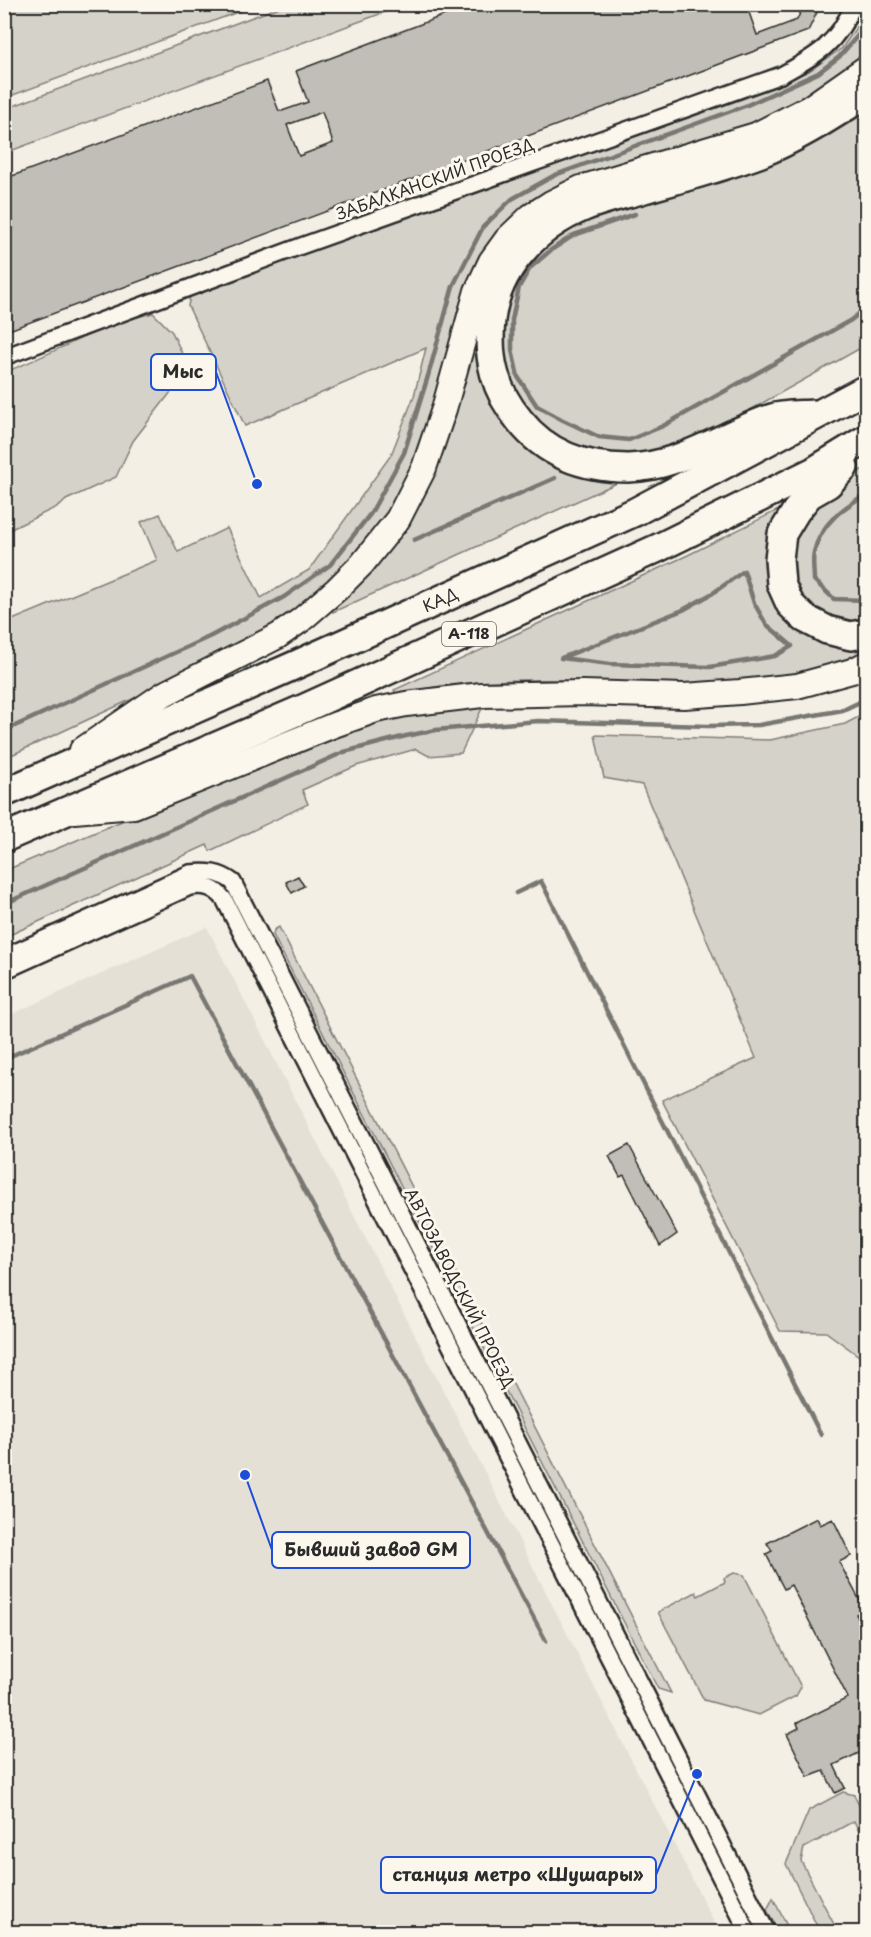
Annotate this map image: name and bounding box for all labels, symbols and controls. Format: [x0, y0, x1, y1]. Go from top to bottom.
street label: ЗАБАЛКАНСКИЙ ПРОЕЗД [332, 131, 537, 225]
callout: Мыс [151, 354, 216, 390]
text: Мыс [163, 357, 204, 384]
street label: КАД [418, 580, 462, 617]
road number: А-118 [442, 622, 496, 646]
street label: АВТОЗАВОДСКИЙ ПРОЕЗД [400, 1183, 522, 1392]
callout: Бывший завод GM [272, 1532, 470, 1568]
text: Бывший завод GM [284, 1535, 458, 1562]
callout: станция метро «Шушары» [381, 1857, 656, 1893]
text: станция метро «Шушары» [392, 1860, 644, 1887]

